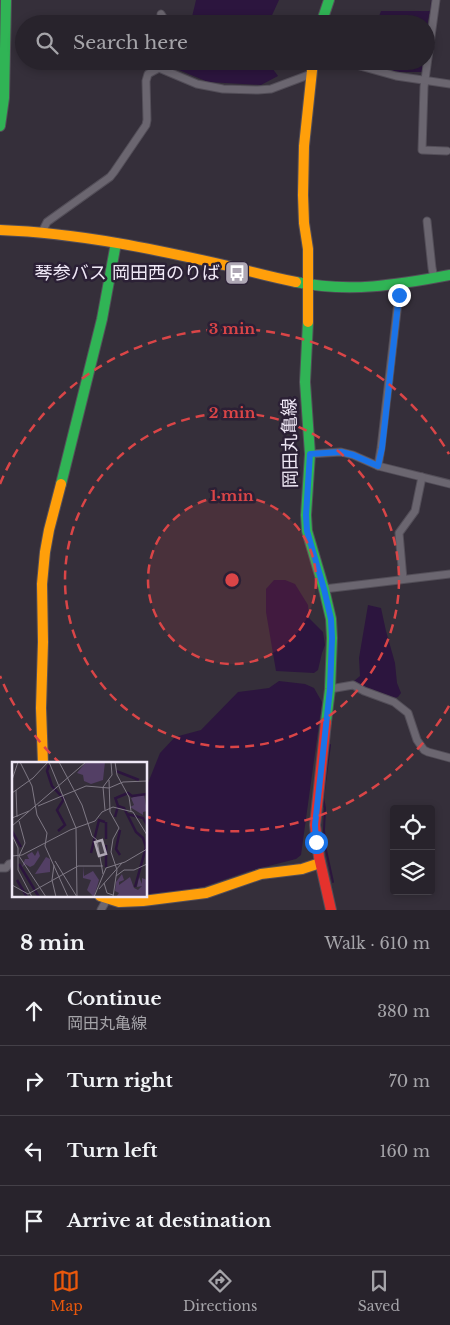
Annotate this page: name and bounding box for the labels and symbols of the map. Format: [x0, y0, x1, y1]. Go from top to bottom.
bus stop icon: 琴参バス 岡田西のりば [224, 260, 250, 286]
place label: 琴参バス 岡田西のりば [35, 262, 220, 284]
route end [388, 284, 411, 307]
text: 3 min [209, 319, 255, 338]
street label: 岡田丸亀線 [278, 398, 302, 488]
text: 2 min [209, 403, 255, 422]
text: 1 min [210, 486, 254, 505]
centre of rings [223, 571, 241, 589]
inset map [12, 762, 148, 898]
route start [305, 831, 328, 854]

